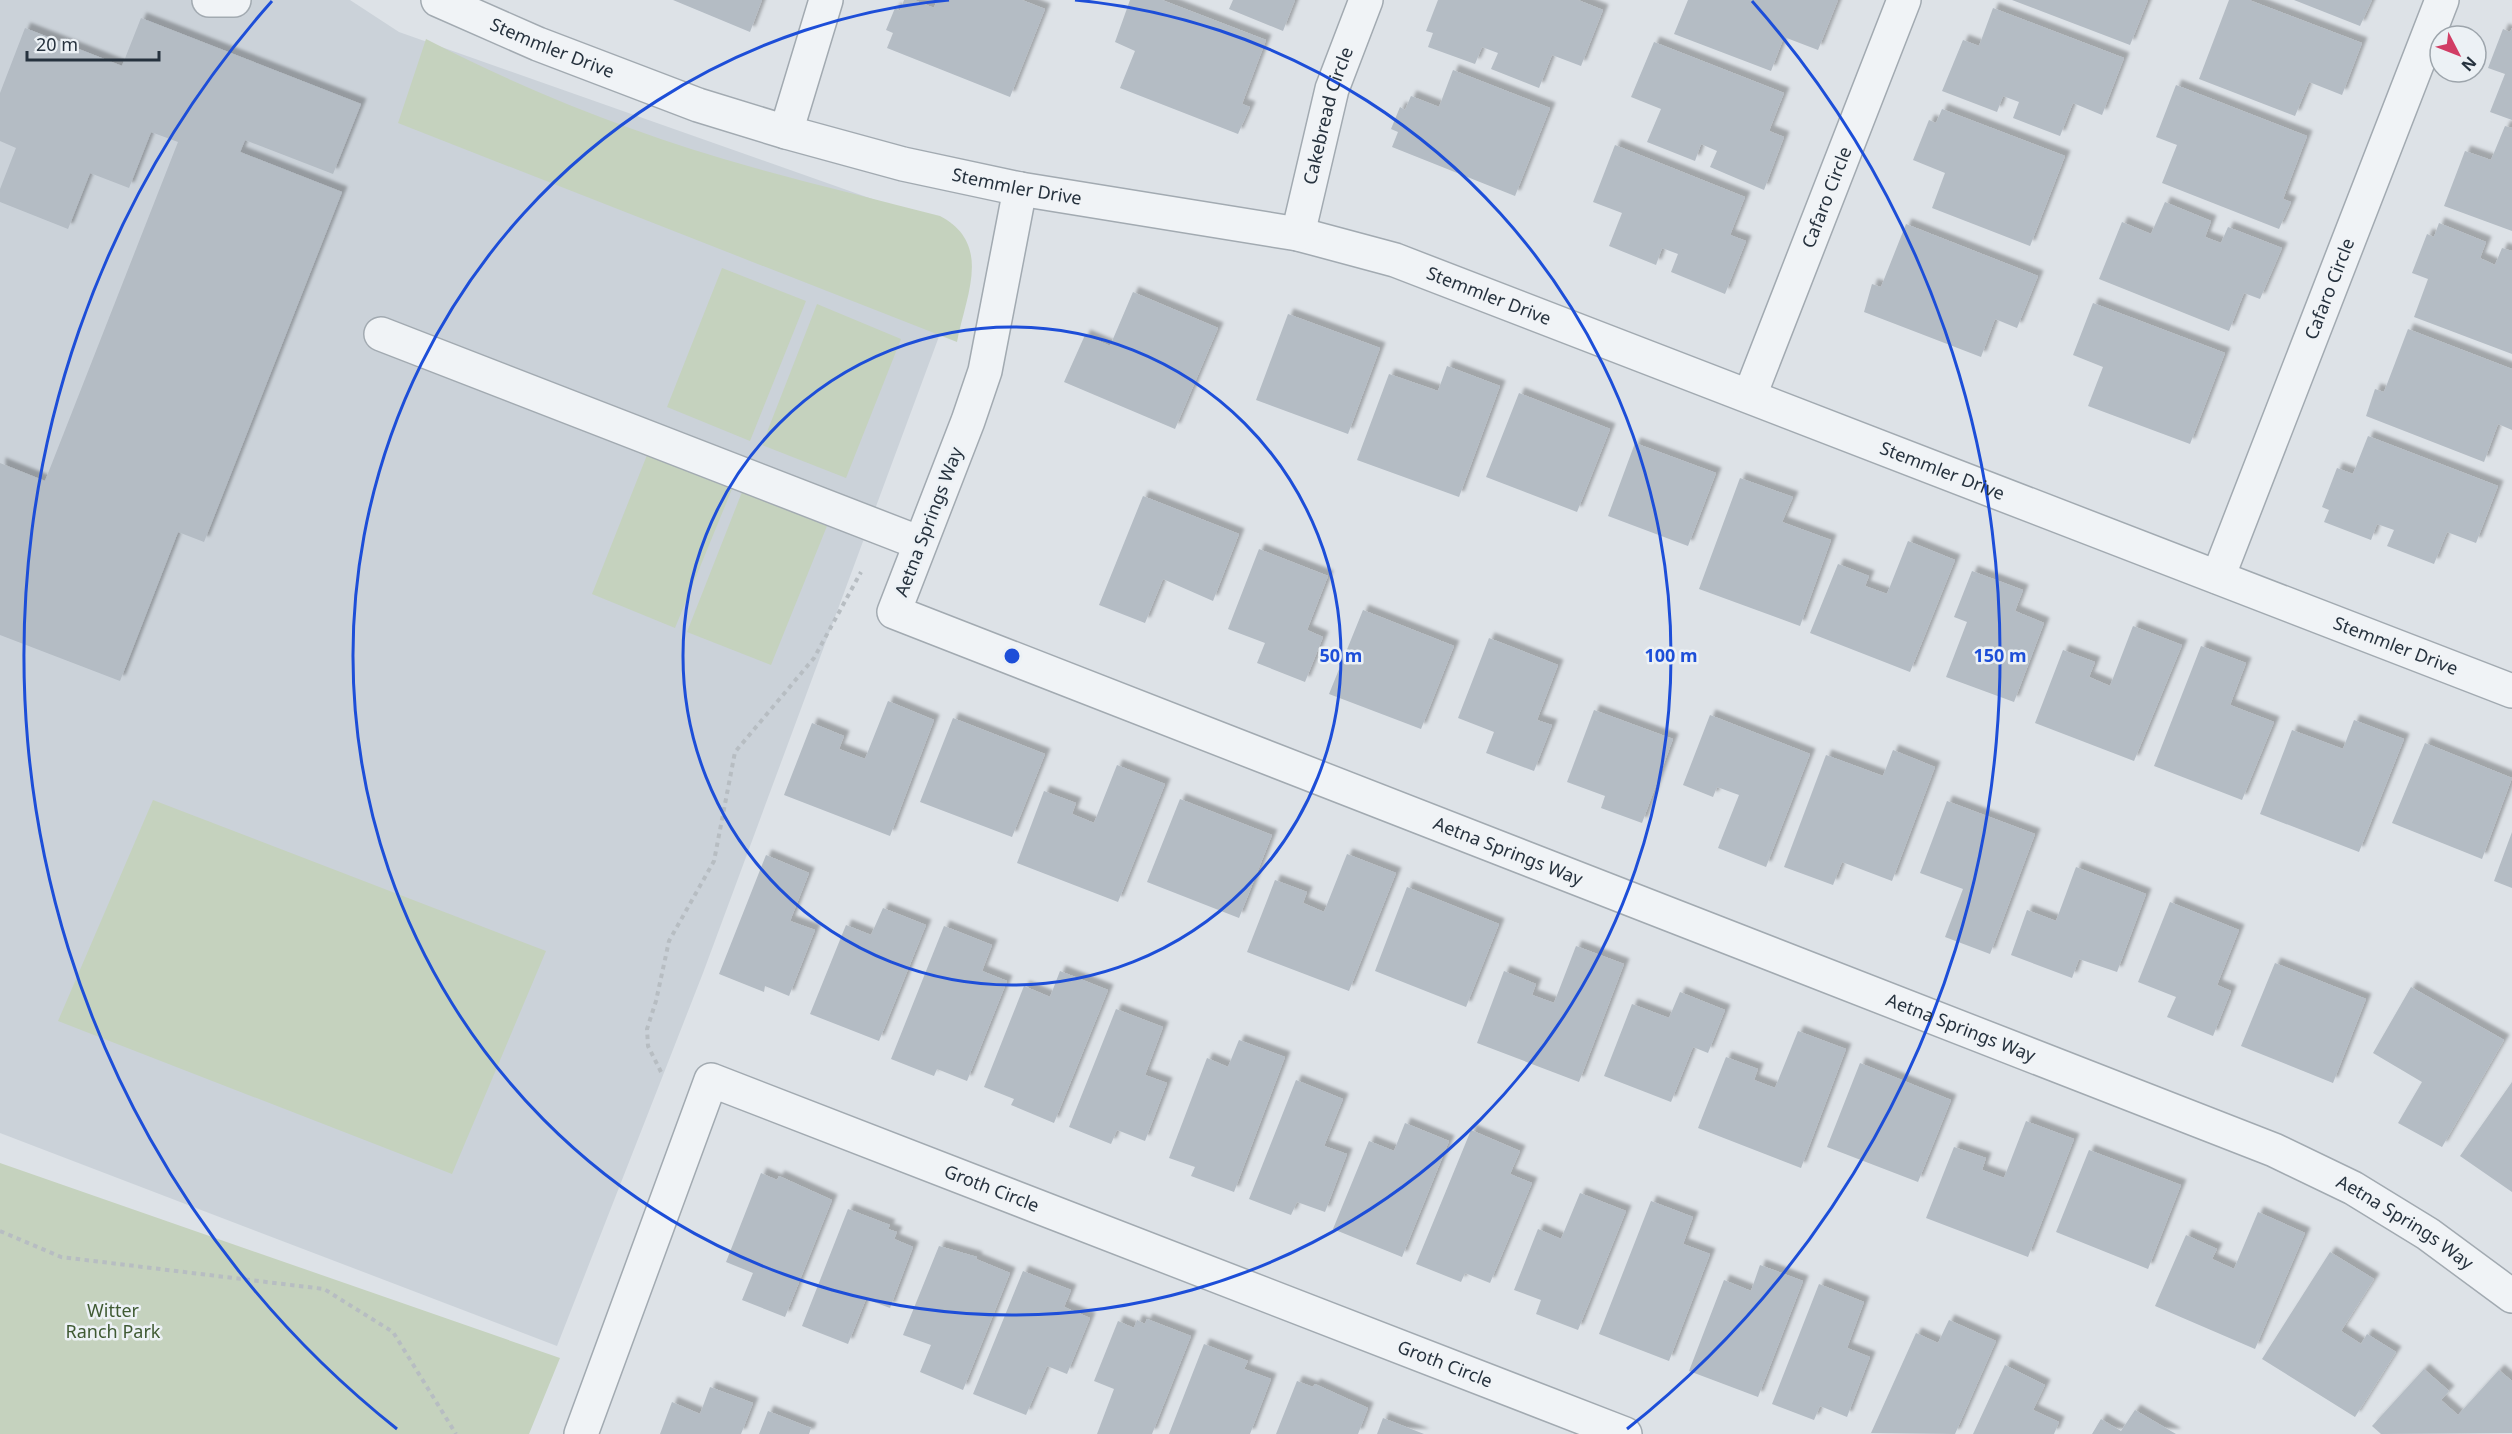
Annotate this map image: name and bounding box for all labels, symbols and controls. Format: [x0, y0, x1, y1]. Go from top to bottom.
street label: Stemmler Drive [487, 12, 618, 83]
scale bar [27, 24, 159, 62]
north arrow [2428, 24, 2488, 84]
text: 20 m [36, 32, 78, 56]
street label: Cakebread Circle [1297, 43, 1358, 187]
text: N [2457, 52, 2482, 76]
street label: Cafaro Circle [1795, 143, 1857, 251]
street label: Stemmler Drive [950, 162, 1084, 210]
street label: Cafaro Circle [2298, 234, 2359, 343]
street label: Stemmler Drive [1423, 260, 1555, 330]
street label: Stemmler Drive [1877, 435, 2008, 505]
street label: Aetna Springs Way [889, 443, 968, 600]
street label: Stemmler Drive [2330, 610, 2462, 680]
text: 50 m [1320, 643, 1362, 667]
text: 100 m [1644, 643, 1698, 667]
text: 150 m [1973, 643, 2027, 667]
centre of rings [1002, 646, 1022, 666]
street label: Aetna Springs Way [1430, 811, 1587, 891]
street label: Aetna Springs Way [1883, 987, 2040, 1067]
street label: Groth Circle [941, 1158, 1043, 1217]
street label: Aetna Springs Way [2333, 1169, 2479, 1275]
park label: Witter Ranch Park [66, 1298, 161, 1343]
street label: Groth Circle [1394, 1334, 1496, 1393]

